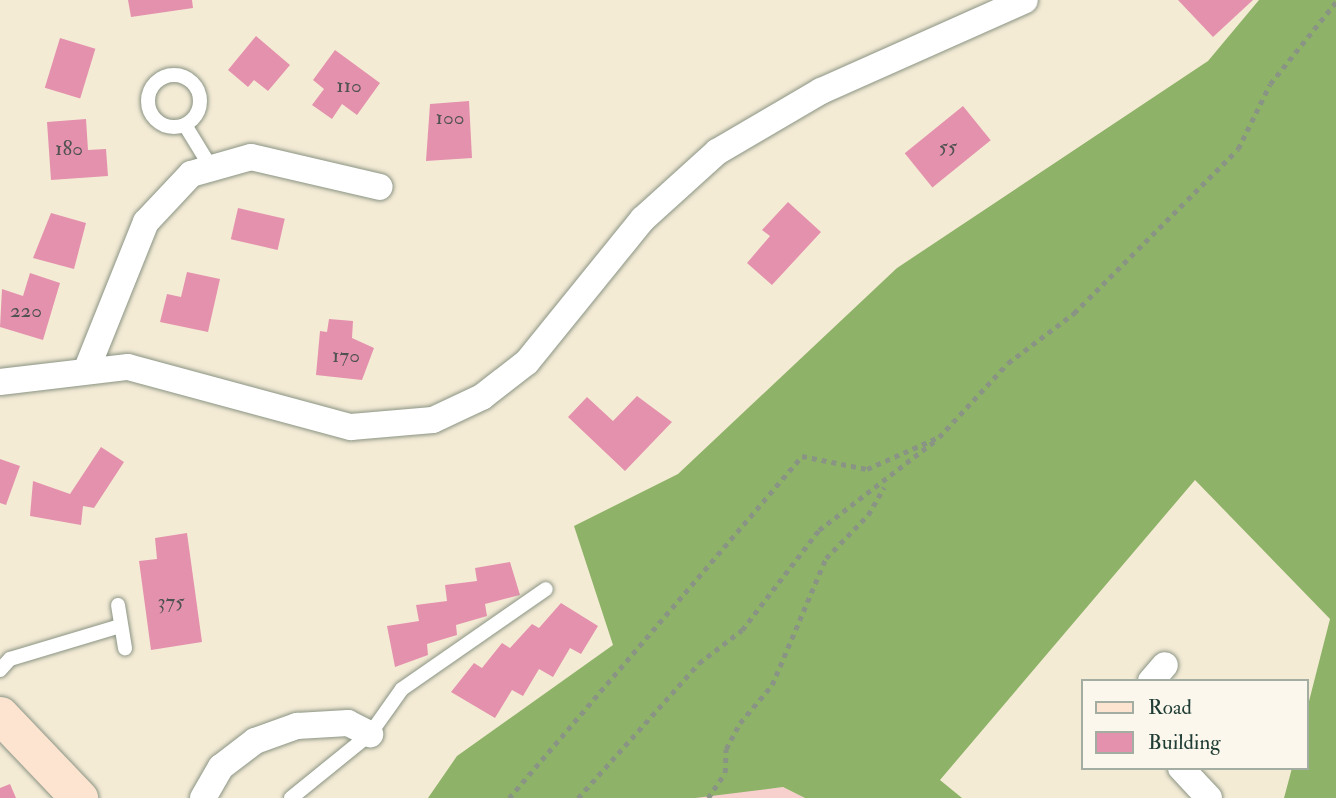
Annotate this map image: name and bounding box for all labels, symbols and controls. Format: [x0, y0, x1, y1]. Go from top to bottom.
house number: 110 [336, 73, 362, 99]
house number: 100 [436, 105, 464, 131]
house number: 55 [939, 134, 957, 160]
house number: 180 [55, 136, 83, 162]
house number: 220 [10, 298, 42, 324]
house number: 170 [332, 343, 360, 369]
house number: 375 [158, 589, 184, 615]
legend [1080, 679, 1308, 770]
text: Road [1148, 694, 1192, 721]
text: Building [1148, 729, 1221, 756]

